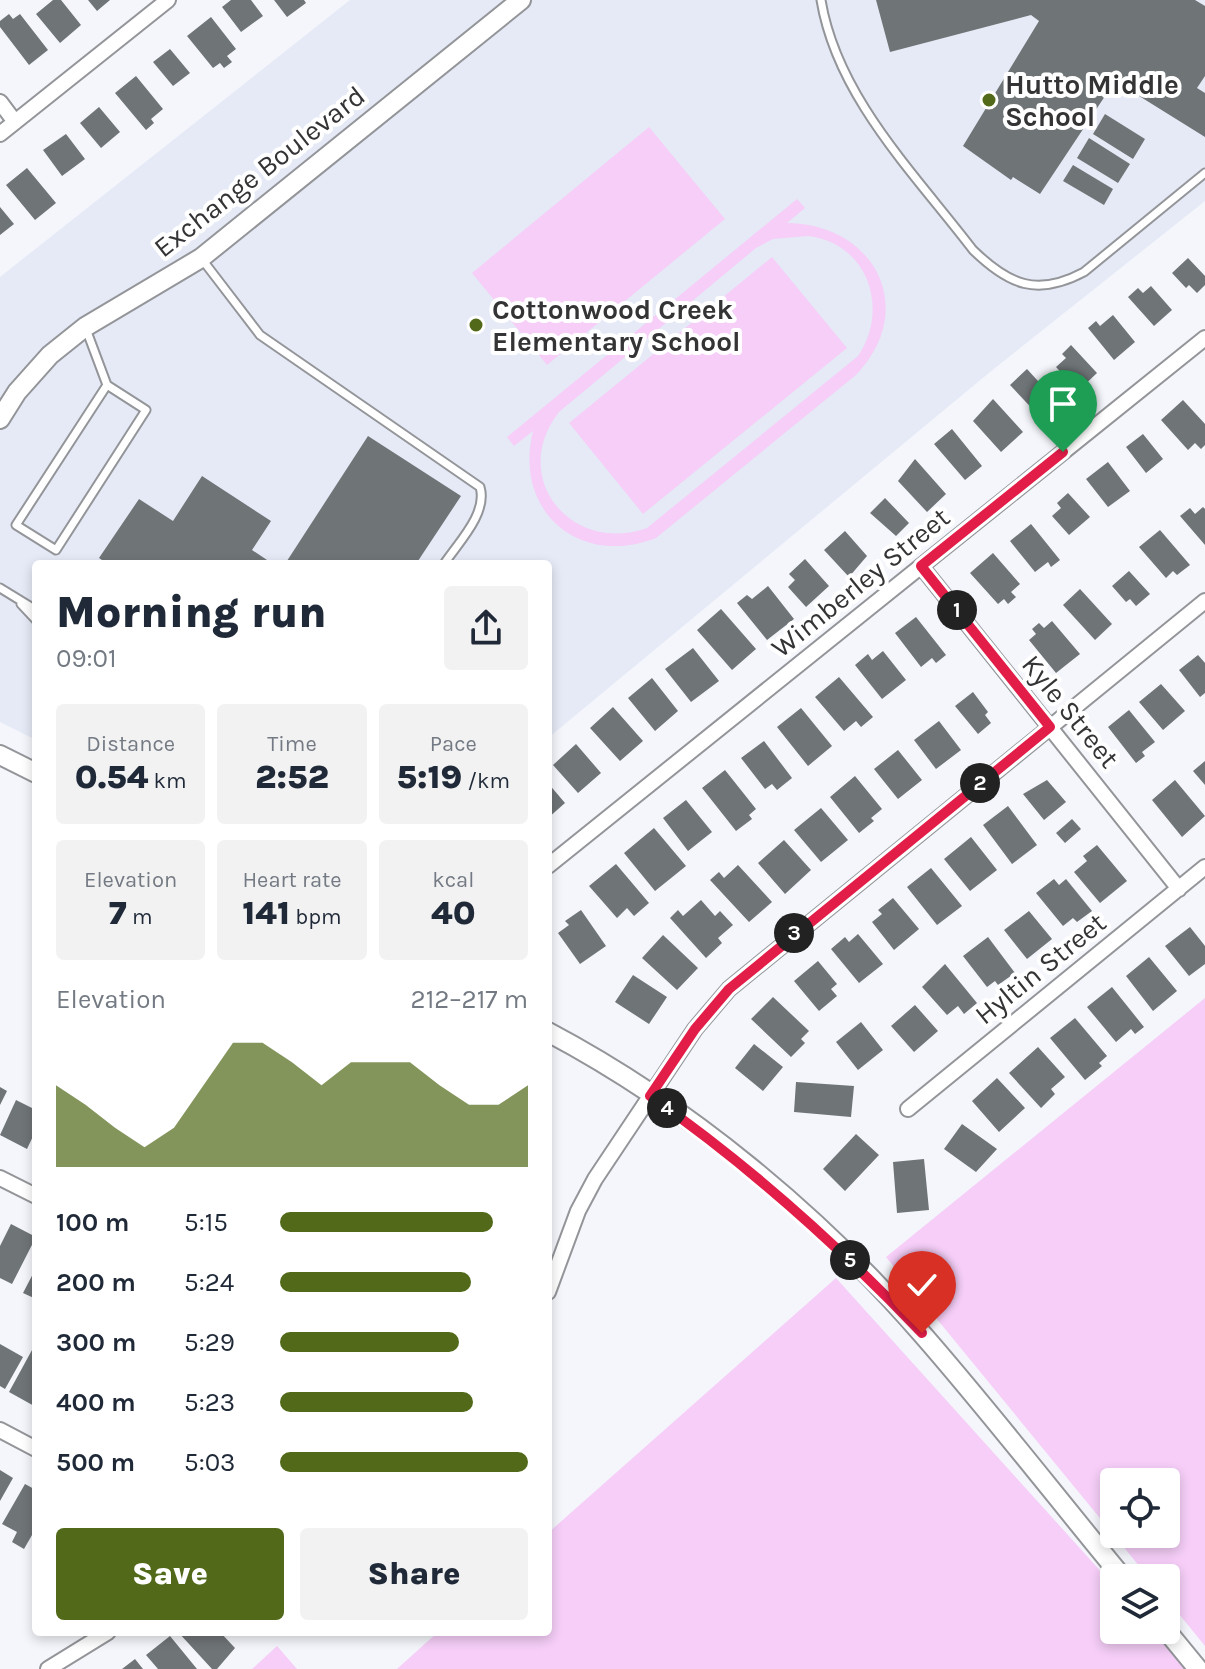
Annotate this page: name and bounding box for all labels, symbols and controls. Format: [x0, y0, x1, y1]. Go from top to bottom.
place label: Hutto Middle School [1005, 68, 1179, 133]
street label: Exchange Boulevard [147, 79, 371, 264]
marker: Hutto Middle School [980, 91, 998, 109]
place label: Cottonwood Creek Elementary School [492, 293, 741, 358]
marker: Cottonwood Creek Elementary School [467, 316, 485, 334]
pin [1029, 370, 1097, 452]
icon: arrive [1041, 382, 1085, 426]
street label: Wimberley Street [765, 501, 956, 664]
button: share [444, 586, 528, 670]
text: Morning run [56, 587, 327, 638]
pin: 1 [937, 590, 977, 630]
text: 1 [953, 597, 961, 623]
text: 09:01 [56, 643, 117, 674]
street label: Kyle Street [1015, 648, 1126, 774]
text: Distance [86, 731, 175, 757]
text: Time [267, 731, 317, 757]
text: Pace [430, 731, 477, 757]
text: 0.54 [75, 757, 148, 797]
text: 2:52 [255, 757, 329, 797]
text: 5:19 [397, 757, 462, 797]
pin: 2 [960, 763, 1000, 803]
text: km [148, 768, 187, 794]
text: /km [462, 768, 510, 794]
text: 2 [973, 770, 987, 796]
text: Elevation [84, 867, 177, 893]
text: Heart rate [242, 867, 342, 893]
text: kcal [432, 867, 474, 893]
text: 7 [109, 893, 127, 933]
text: 141 [242, 893, 290, 933]
text: 40 [431, 893, 476, 933]
text: m [127, 904, 153, 930]
text: bpm [290, 904, 342, 930]
street label: Hyltin Street [968, 906, 1112, 1031]
pin: 3 [774, 913, 814, 953]
text: 3 [787, 920, 801, 946]
text: Elevation [56, 984, 166, 1015]
text: 212–217 m [411, 984, 528, 1015]
pin: 4 [647, 1088, 687, 1128]
text: 4 [660, 1095, 674, 1121]
text: 100 m [56, 1207, 129, 1238]
text: 5:15 [184, 1207, 228, 1238]
pin: 5 [830, 1240, 870, 1280]
text: 5 [844, 1247, 856, 1273]
pin [888, 1251, 956, 1333]
icon: check [900, 1263, 944, 1307]
text: 200 m [56, 1267, 136, 1298]
text: 5:24 [184, 1267, 234, 1298]
text: 300 m [56, 1327, 136, 1358]
text: 5:29 [184, 1327, 235, 1358]
text: 400 m [56, 1387, 136, 1418]
text: 5:23 [184, 1387, 235, 1418]
text: 500 m [56, 1447, 135, 1478]
text: 5:03 [184, 1447, 235, 1478]
map controls [1100, 1468, 1180, 1644]
button: locate [1100, 1468, 1180, 1548]
button: Save [56, 1528, 284, 1620]
button: Share [300, 1528, 528, 1620]
button: layers [1100, 1564, 1180, 1644]

